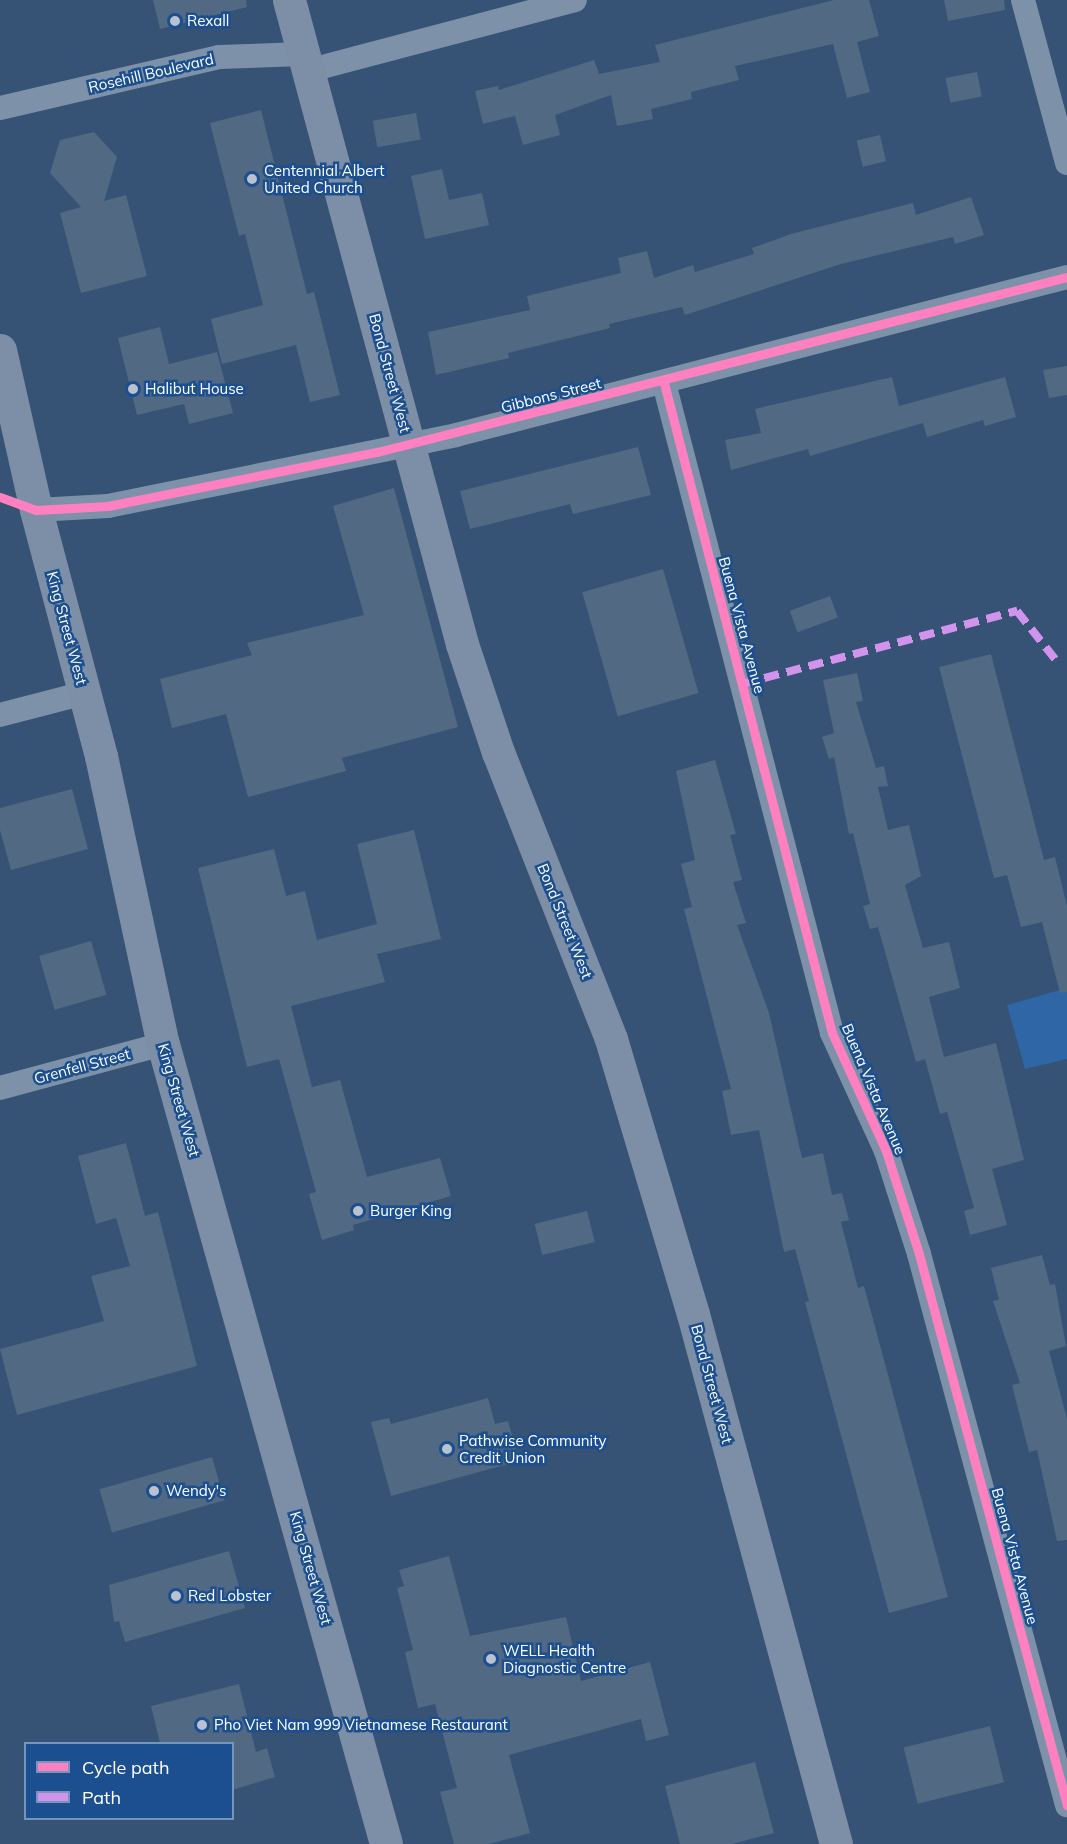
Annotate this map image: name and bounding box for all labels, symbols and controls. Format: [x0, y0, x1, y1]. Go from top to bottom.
place label: Rexall [187, 12, 229, 30]
marker: Rexall [168, 14, 182, 28]
street label: Rosehill Boulevard [87, 50, 215, 96]
place label: Centennial Albert United Church [264, 161, 385, 196]
marker: Centennial Albert United Church [245, 172, 259, 186]
street label: Bond Street West [365, 312, 415, 434]
street label: Gibbons Street [499, 374, 603, 416]
place label: Halibut House [145, 380, 244, 398]
marker: Halibut House [126, 382, 140, 396]
street label: Buena Vista Avenue [715, 555, 769, 695]
street label: King Street West [43, 569, 91, 687]
street label: Bond Street West [534, 861, 596, 981]
street label: Buena Vista Avenue [838, 1021, 910, 1157]
street label: King Street West [154, 1041, 204, 1159]
street label: Grenfell Street [32, 1045, 132, 1087]
place label: Burger King [370, 1202, 452, 1220]
marker: Burger King [351, 1204, 365, 1218]
street label: Bond Street West [687, 1323, 737, 1445]
place label: Pathwise Community Credit Union [459, 1431, 606, 1466]
marker: Pathwise Community Credit Union [440, 1442, 454, 1456]
place label: Wendy's [166, 1482, 226, 1500]
marker: Wendy's [147, 1484, 161, 1498]
street label: Buena Vista Avenue [988, 1486, 1042, 1626]
street label: King Street West [286, 1509, 336, 1627]
place label: Red Lobster [188, 1587, 271, 1605]
marker: Red Lobster [169, 1589, 183, 1603]
place label: WELL Health Diagnostic Centre [503, 1641, 626, 1676]
marker: WELL Health Diagnostic Centre [484, 1652, 498, 1666]
place label: Pho Viet Nam 999 Vietnamese Restaurant [214, 1716, 508, 1734]
marker: Pho Viet Nam 999 Vietnamese Restaurant [195, 1718, 209, 1732]
legend [24, 1742, 234, 1820]
text: Cycle path [82, 1756, 169, 1779]
text: Path [82, 1786, 121, 1809]

